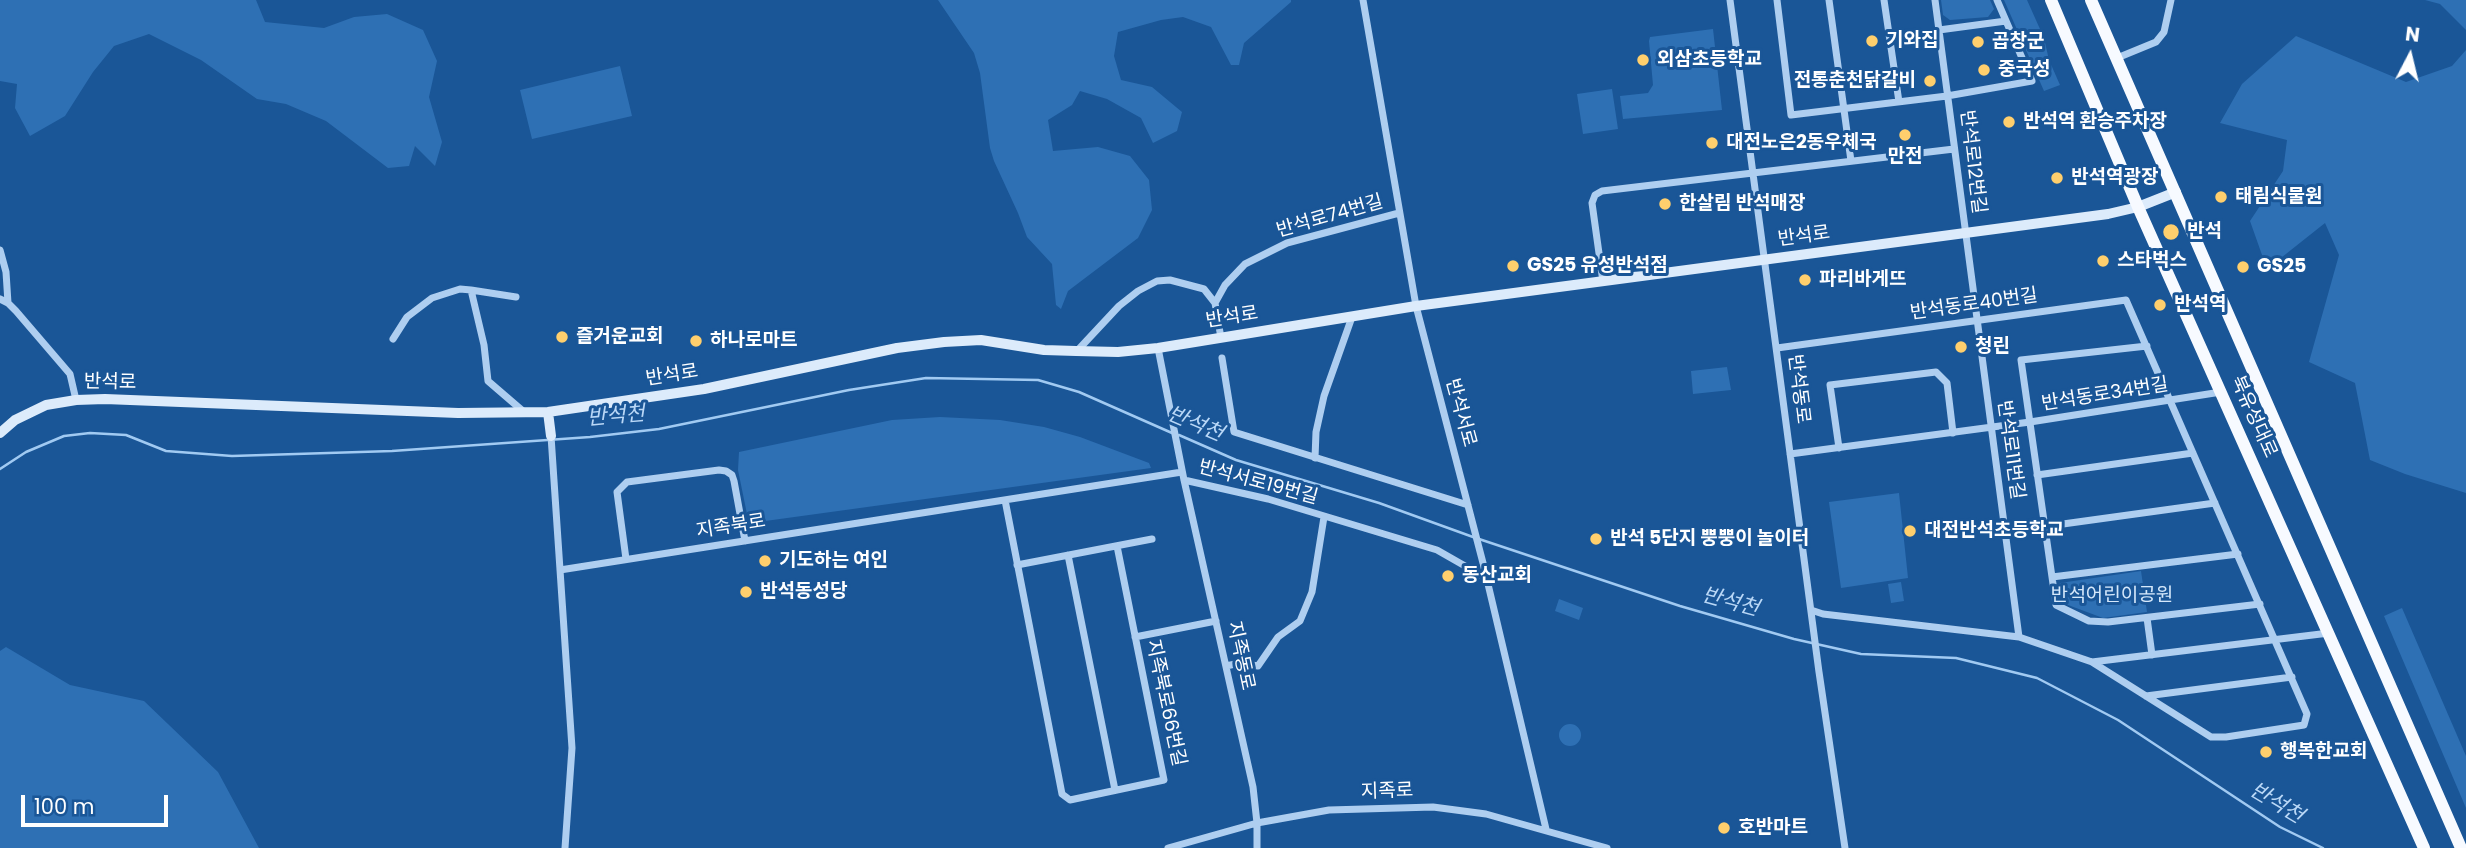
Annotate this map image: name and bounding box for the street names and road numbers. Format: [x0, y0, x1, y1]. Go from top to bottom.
street label: 반석로12번길 [1954, 109, 1990, 215]
street label: 반석로74번길 [1274, 191, 1386, 243]
street label: 반석로 [1776, 222, 1832, 252]
street label: 반석동로40번길 [1909, 285, 2039, 325]
street label: 반석로 [1204, 303, 1260, 333]
street label: 반석동로 [1782, 353, 1814, 425]
street label: 반석로 [644, 361, 700, 391]
street label: 반석로 [84, 371, 136, 395]
street label: 북유성대로 [2225, 372, 2281, 462]
street label: 반석동로34번길 [2040, 374, 2170, 416]
street label: 반석서로 [1440, 376, 1480, 450]
street label: 반석로11번길 [1992, 399, 2028, 501]
street label: 반석서로19번길 [1196, 456, 1320, 510]
street label: 지족북로 [695, 510, 767, 544]
street label: 지족동로 [1222, 619, 1258, 693]
street label: 지족북로66번길 [1140, 638, 1190, 768]
street label: 지족로 [1360, 780, 1414, 804]

